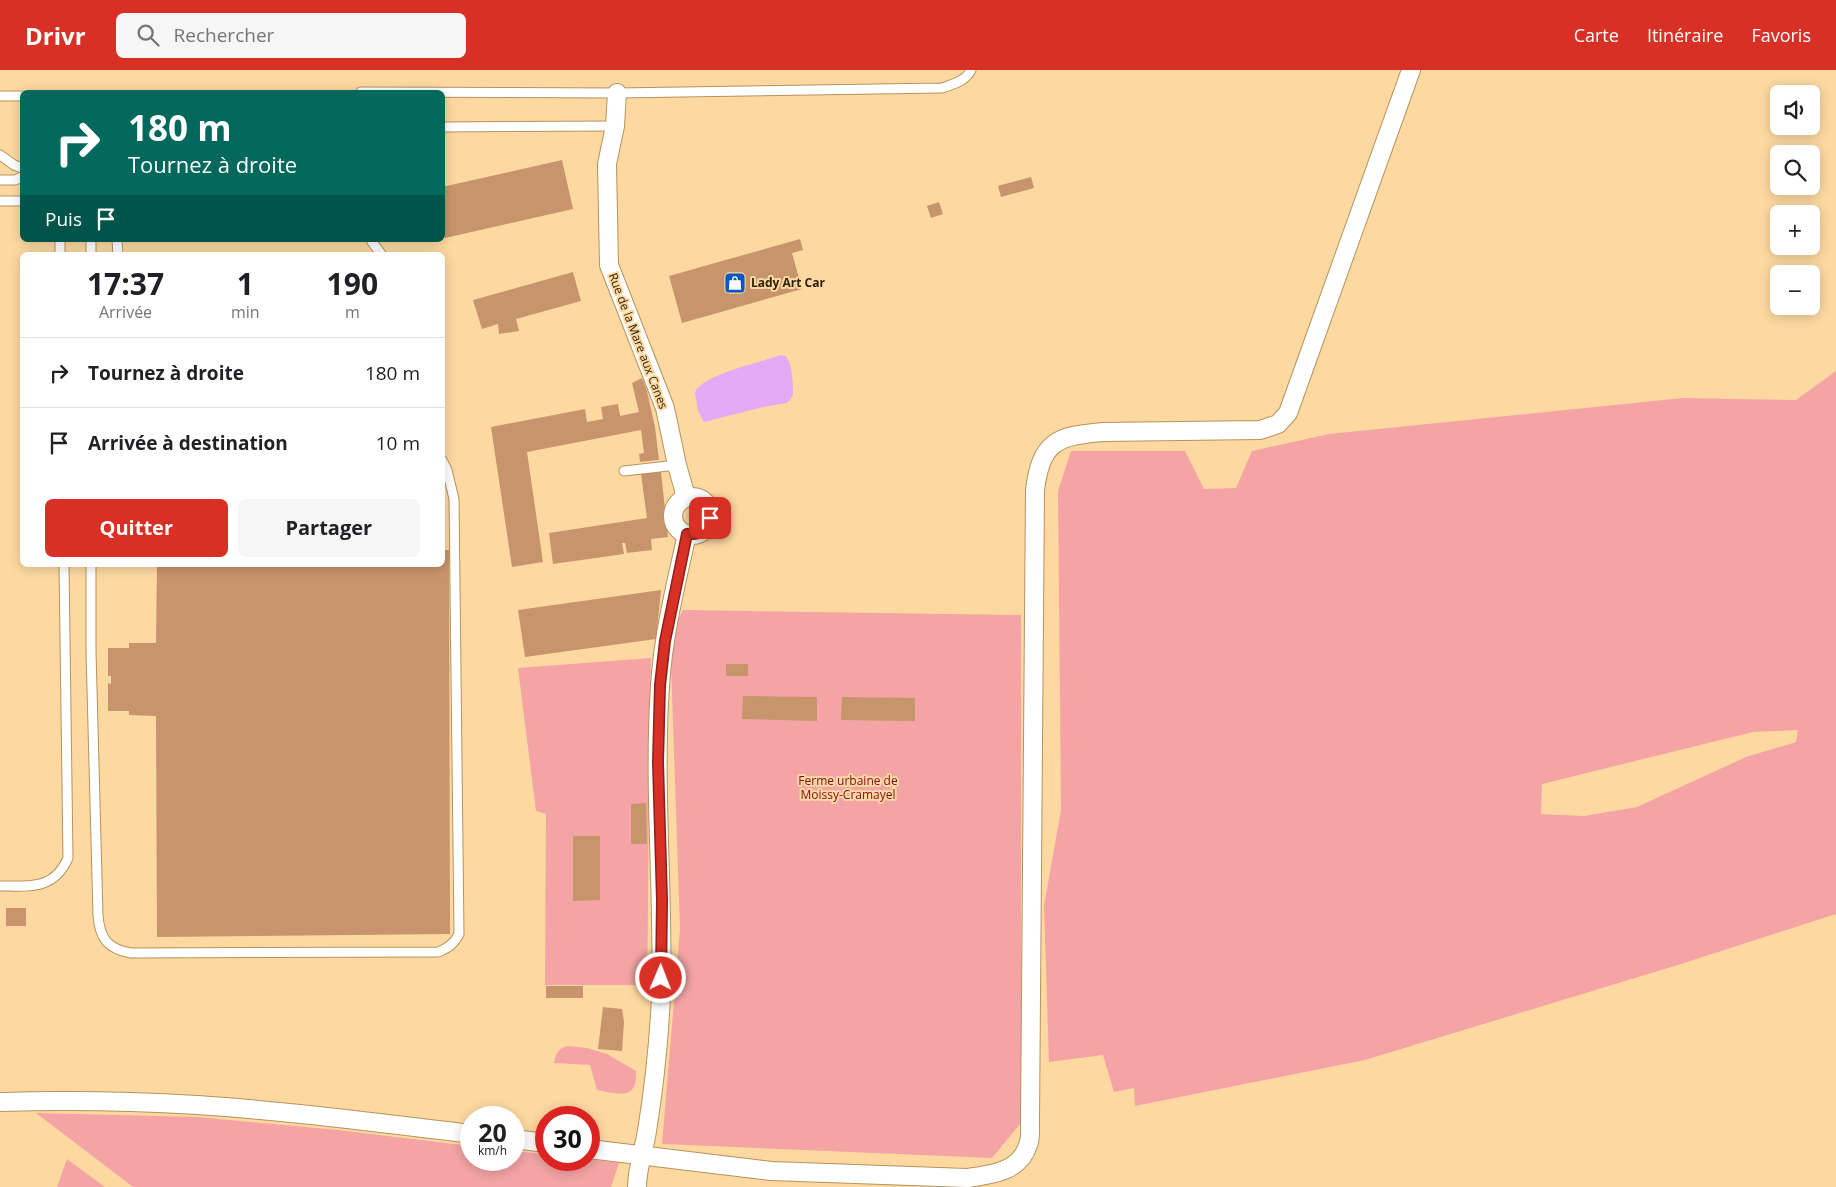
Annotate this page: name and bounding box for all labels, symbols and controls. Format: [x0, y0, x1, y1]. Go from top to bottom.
search box [116, 13, 466, 58]
text: Drivr [25, 19, 86, 52]
icon: search [134, 21, 162, 49]
text: Rechercher [174, 22, 274, 48]
text: Carte [1574, 23, 1619, 47]
text: Itinéraire [1647, 23, 1723, 47]
text: Favoris [1751, 23, 1811, 47]
map controls [1770, 85, 1820, 315]
button: sound [1770, 85, 1820, 135]
text: 180 m [128, 104, 232, 151]
icon: right [45, 110, 110, 175]
button: search [1770, 145, 1820, 195]
text: Tournez à droite [128, 149, 297, 179]
icon: arrive [92, 205, 120, 233]
button: + [1770, 205, 1820, 255]
text: Puis [45, 206, 82, 232]
text: 17:37 [87, 263, 164, 304]
text: 1 [237, 263, 254, 304]
text: 190 [327, 263, 378, 304]
button: − [1770, 265, 1820, 315]
street label: Rue de la Mare aux Canes [605, 270, 672, 411]
shop icon: Lady Art Car [723, 271, 747, 295]
place label: Lady Art Car [751, 274, 826, 291]
text: Arrivée [99, 301, 152, 323]
text: min [231, 301, 260, 323]
text: m [345, 301, 360, 323]
icon: right [45, 359, 73, 387]
text: Tournez à droite [88, 360, 244, 386]
text: 180 m [365, 360, 420, 386]
icon: arrive [45, 429, 73, 457]
text: Arrivée à destination [88, 430, 288, 456]
text: 10 m [376, 430, 420, 456]
pin [689, 497, 731, 539]
button: Quitter [45, 499, 228, 557]
button: Partager [238, 499, 420, 557]
icon: arrive [696, 504, 724, 532]
park label: Ferme urbaine de Moissy-Cramayel [798, 772, 898, 803]
position arrow [634, 951, 686, 1003]
speed limit sign: 30 [535, 1106, 600, 1171]
text: 20 [478, 1115, 507, 1149]
text: km/h [478, 1142, 507, 1159]

